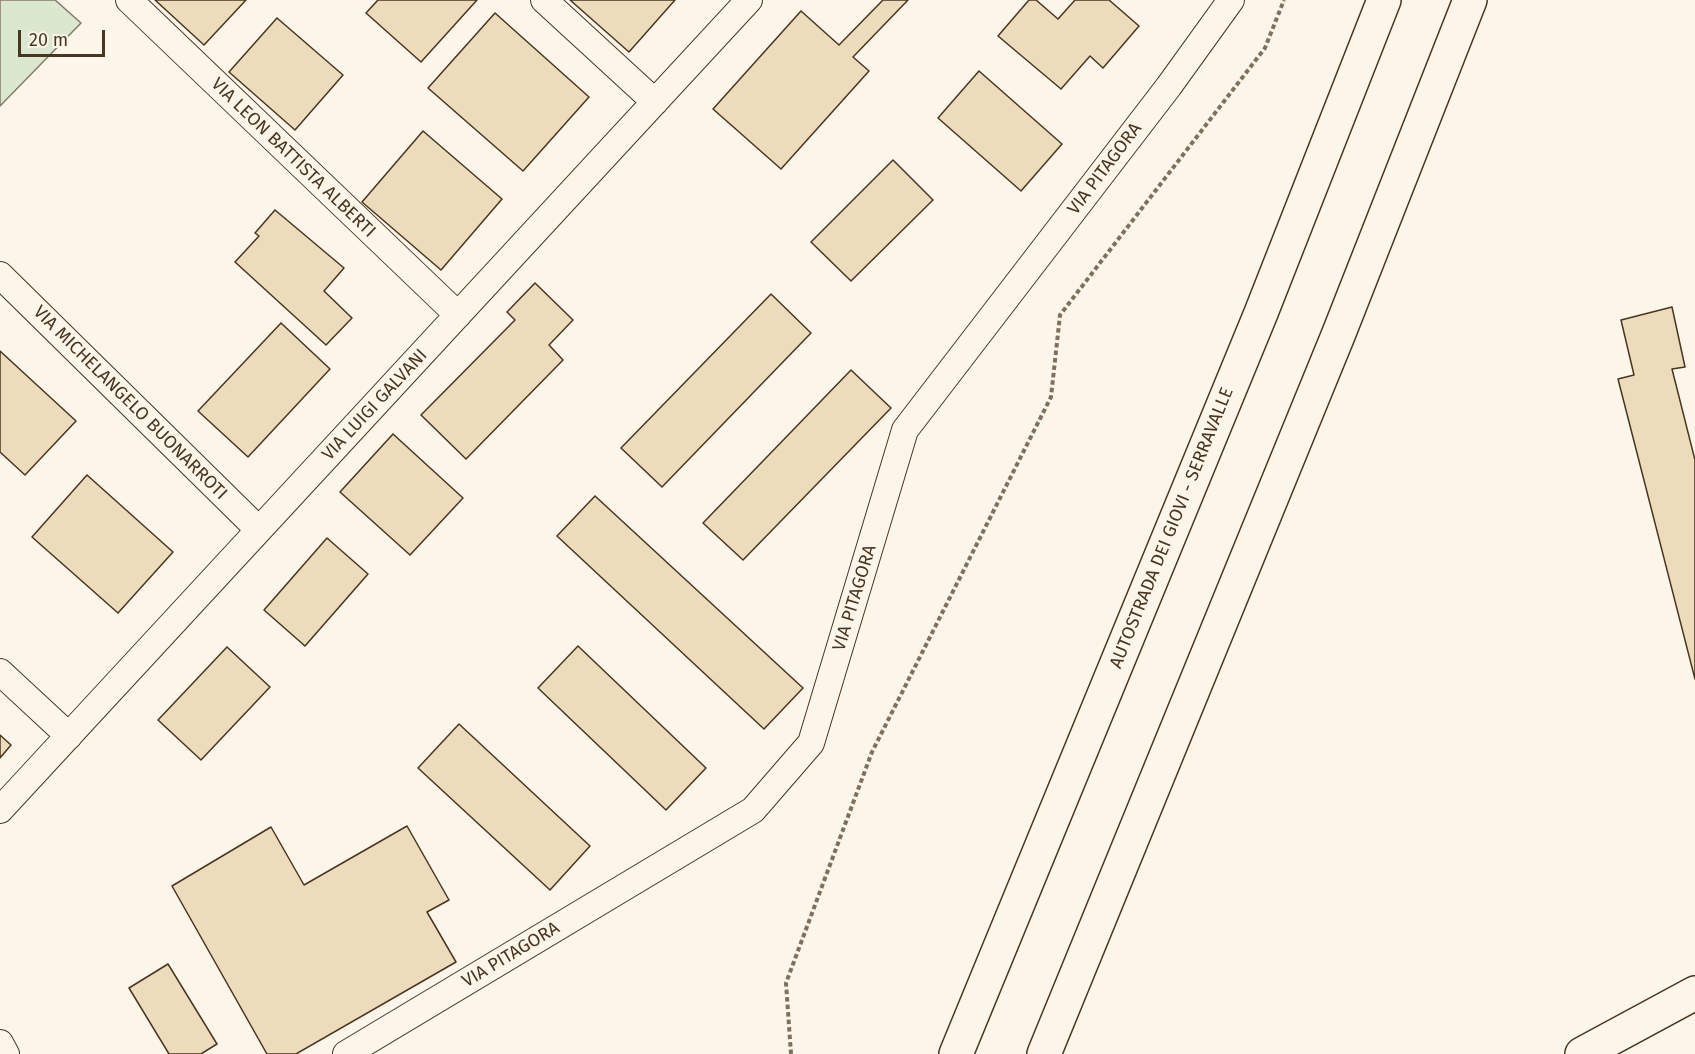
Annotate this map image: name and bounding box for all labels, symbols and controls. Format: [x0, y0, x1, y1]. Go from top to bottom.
scale bar [21, 18, 108, 56]
text: 20 m [29, 29, 68, 51]
street label: VIA LEON BATTISTA ALBERTI [206, 74, 380, 242]
street label: VIA PITAGORA [1063, 119, 1147, 219]
street label: VIA MICHELANGELO BUONARROTI [28, 301, 232, 505]
street label: VIA LUIGI GALVANI [318, 345, 432, 465]
street label: AUTOSTRADA DEI GIOVI - SERRAVALLE [1106, 384, 1238, 672]
street label: VIA PITAGORA [829, 542, 881, 654]
street label: VIA PITAGORA [458, 917, 564, 993]

